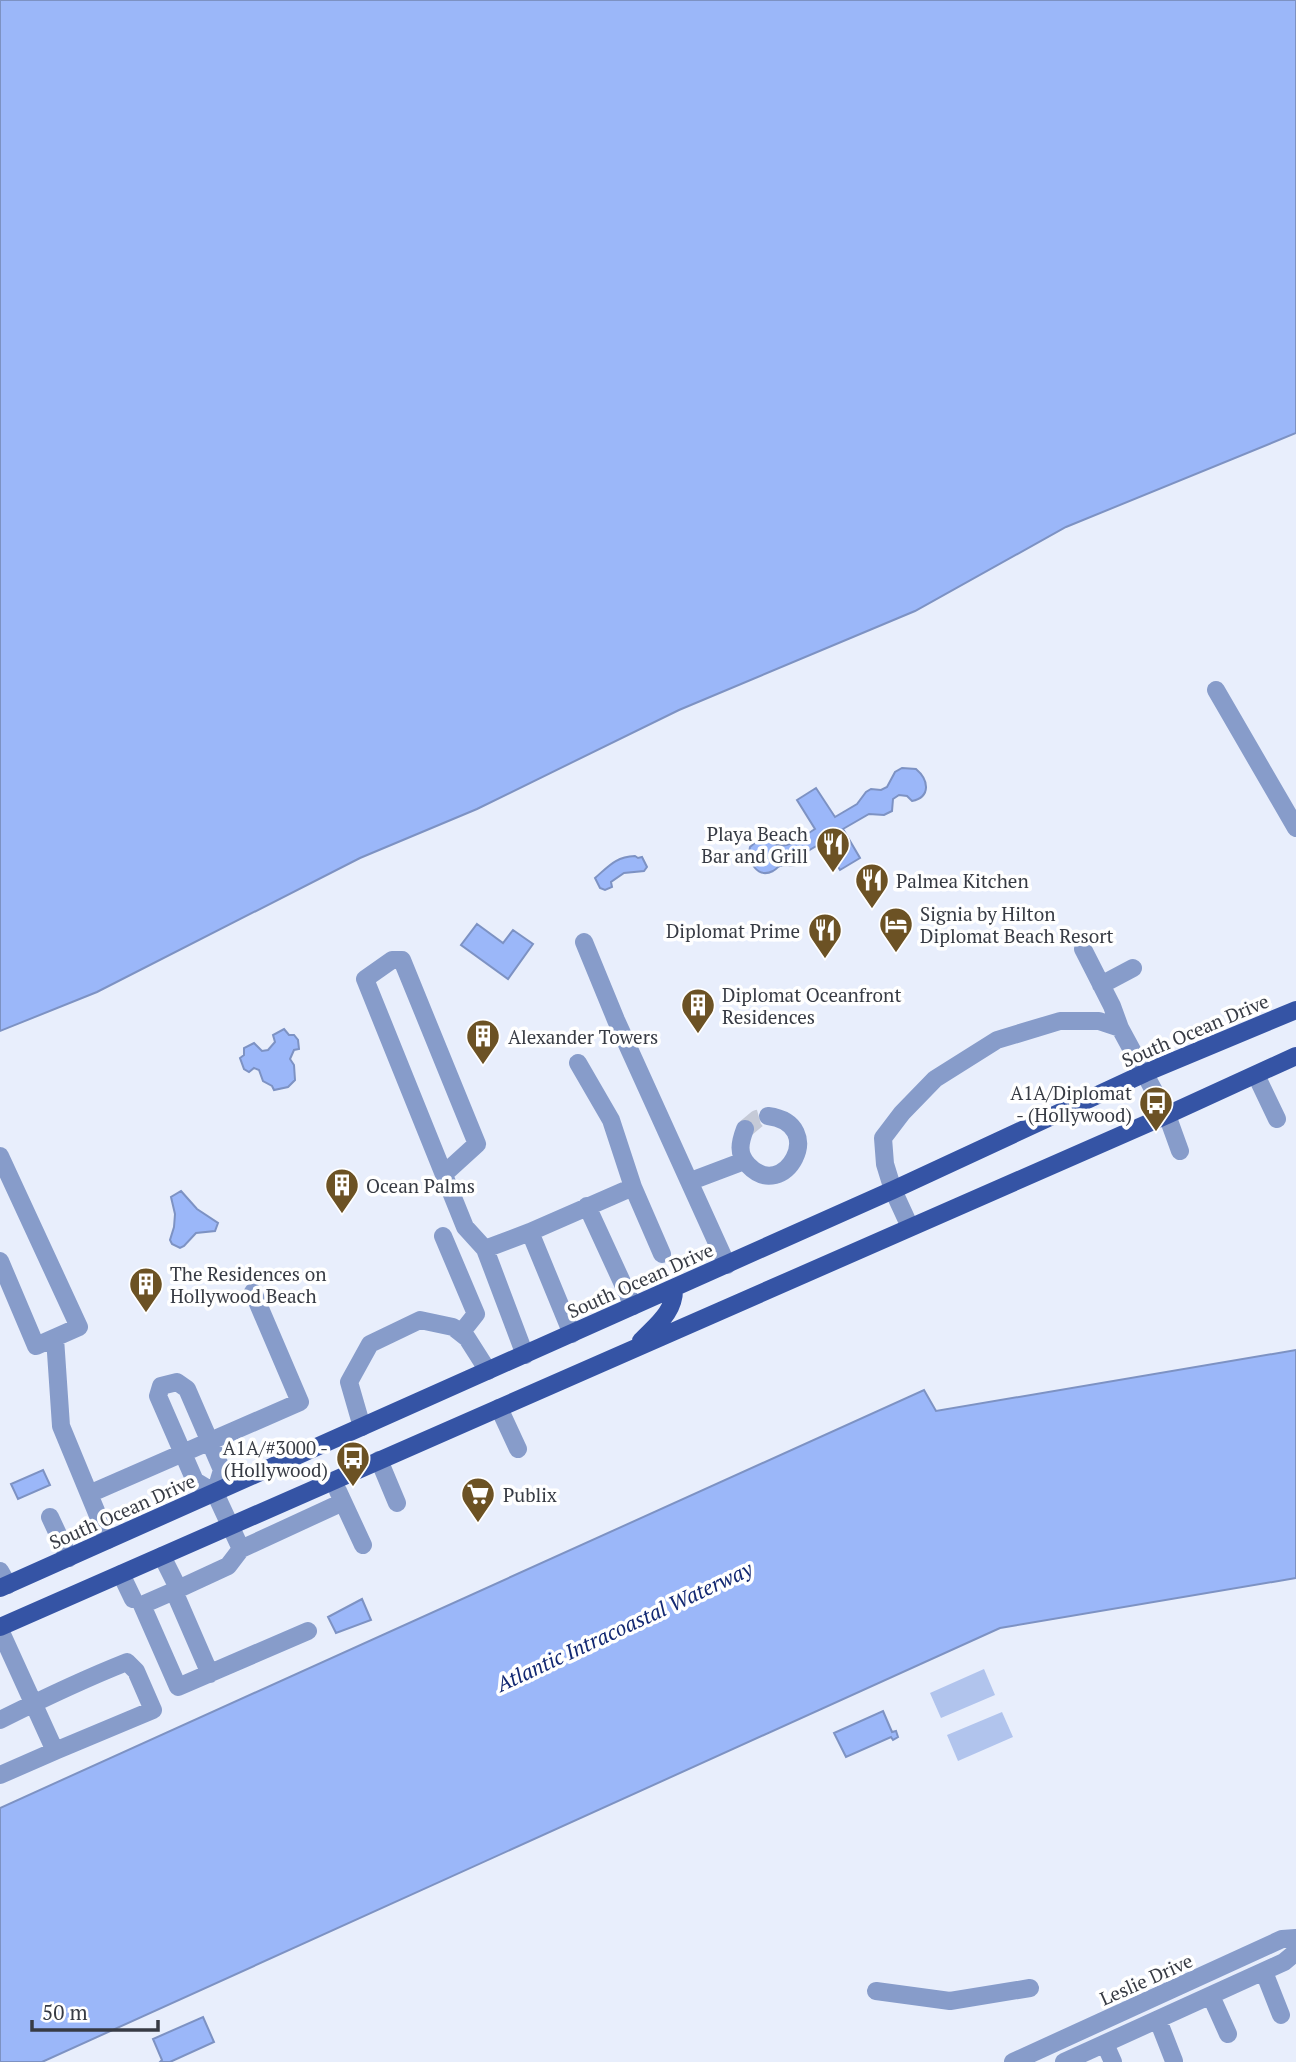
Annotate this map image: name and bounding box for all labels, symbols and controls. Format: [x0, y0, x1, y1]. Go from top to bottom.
place label: Playa Beach Bar and Grill [701, 821, 808, 868]
restaurant icon: Playa Beach Bar and Grill [814, 825, 852, 874]
restaurant icon: Palmea Kitchen [853, 861, 891, 910]
place label: Palmea Kitchen [896, 868, 1029, 893]
place label: Signia by Hilton Diplomat Beach Resort [920, 901, 1114, 948]
hotel icon: Signia by Hilton Diplomat Beach Resort [877, 905, 915, 954]
restaurant icon: Diplomat Prime [806, 911, 844, 960]
place label: Diplomat Prime [666, 918, 800, 943]
place label: Diplomat Oceanfront Residences [722, 982, 901, 1029]
building icon: Diplomat Oceanfront Residences [679, 986, 717, 1035]
street label: South Ocean Drive [1118, 988, 1272, 1072]
building icon: Alexander Towers [464, 1017, 502, 1066]
place label: Alexander Towers [508, 1024, 658, 1049]
place label: A1A/Diplomat - (Hollywood) [1010, 1080, 1132, 1127]
bus stop icon: A1A/Diplomat - (Hollywood) [1137, 1084, 1175, 1133]
building icon: Ocean Palms [323, 1166, 361, 1215]
place label: Ocean Palms [366, 1173, 475, 1198]
street label: South Ocean Drive [563, 1237, 717, 1323]
place label: The Residences on Hollywood Beach [170, 1261, 326, 1308]
building icon: The Residences on Hollywood Beach [127, 1265, 165, 1314]
place label: A1A/#3000 - (Hollywood) [223, 1435, 328, 1482]
bus stop icon: A1A/#3000 - (Hollywood) [334, 1439, 372, 1488]
street label: South Ocean Drive [45, 1468, 199, 1554]
supermarket icon: Publix [459, 1475, 497, 1524]
place label: Publix [503, 1482, 557, 1507]
water label: Atlantic Intracoastal Waterway [490, 1554, 757, 1699]
street label: Leslie Drive [1096, 1947, 1196, 2011]
scale bar [32, 1988, 158, 2032]
text: 50 m [42, 1998, 88, 2026]

